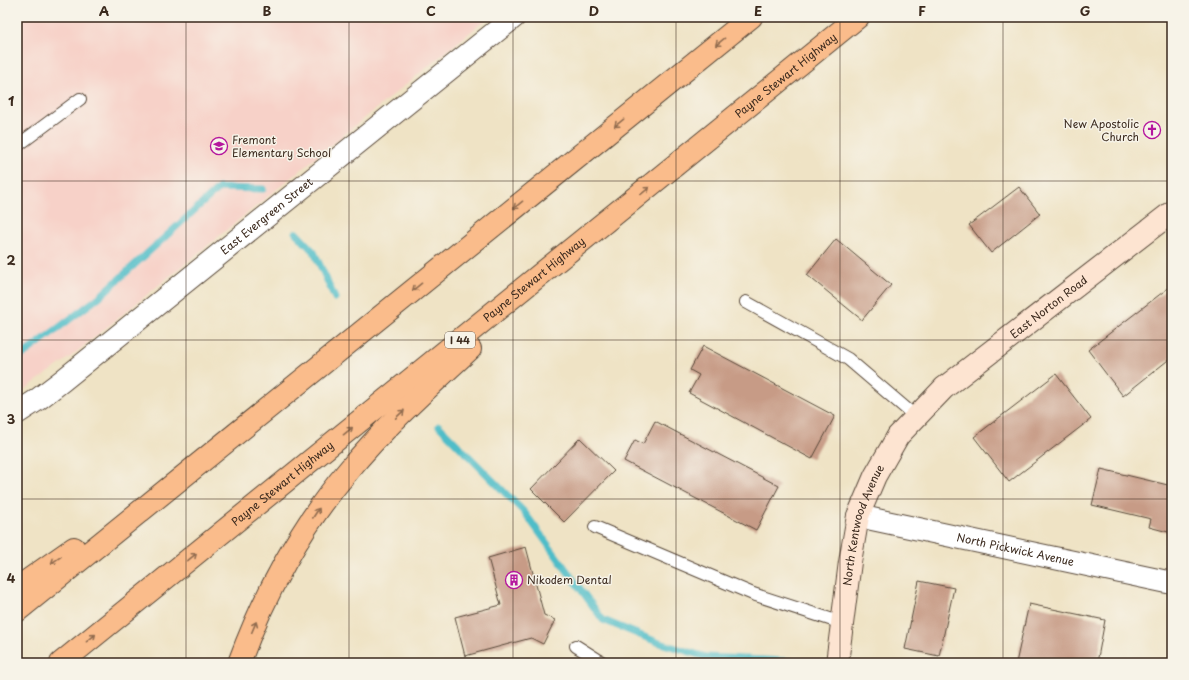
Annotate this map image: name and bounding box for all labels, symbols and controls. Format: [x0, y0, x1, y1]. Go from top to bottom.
text: A [99, 1, 109, 20]
text: B [263, 1, 272, 20]
text: C [426, 1, 436, 20]
text: D [589, 1, 599, 20]
text: E [754, 1, 762, 20]
text: F [918, 1, 926, 20]
text: G [1080, 1, 1090, 20]
street label: Payne Stewart Highway [731, 29, 840, 122]
one-way arrow [715, 37, 726, 46]
text: 1 [8, 91, 14, 110]
place label: New Apostolic Church [1064, 115, 1139, 145]
one-way arrow [614, 119, 625, 128]
church icon: New Apostolic Church [1142, 120, 1162, 140]
place label: Fremont Elementary School [232, 131, 331, 161]
school or university icon: Fremont Elementary School [209, 136, 229, 156]
street label: East Evergreen Street [216, 173, 317, 258]
one-way arrow [639, 186, 650, 195]
one-way arrow [513, 200, 523, 209]
street label: Payne Stewart Highway [479, 233, 588, 326]
text: 2 [6, 250, 16, 269]
street label: East Norton Road [1006, 271, 1091, 342]
one-way arrow [412, 283, 423, 291]
road number: I 44 [445, 332, 475, 348]
text: 3 [7, 409, 16, 428]
one-way arrow [395, 409, 405, 419]
one-way arrow [342, 427, 353, 435]
street label: Payne Stewart Highway [227, 437, 337, 530]
street label: North Kentwood Avenue [838, 461, 888, 587]
one-way arrow [313, 507, 321, 519]
street label: North Pickwick Avenue [955, 528, 1076, 570]
one-way arrow [187, 552, 198, 561]
one-way arrow [51, 556, 62, 564]
text: 4 [7, 568, 16, 587]
building icon: Nikodem Dental [504, 570, 524, 590]
place label: Nikodem Dental [527, 571, 612, 588]
one-way arrow [251, 621, 258, 633]
one-way arrow [86, 634, 96, 643]

